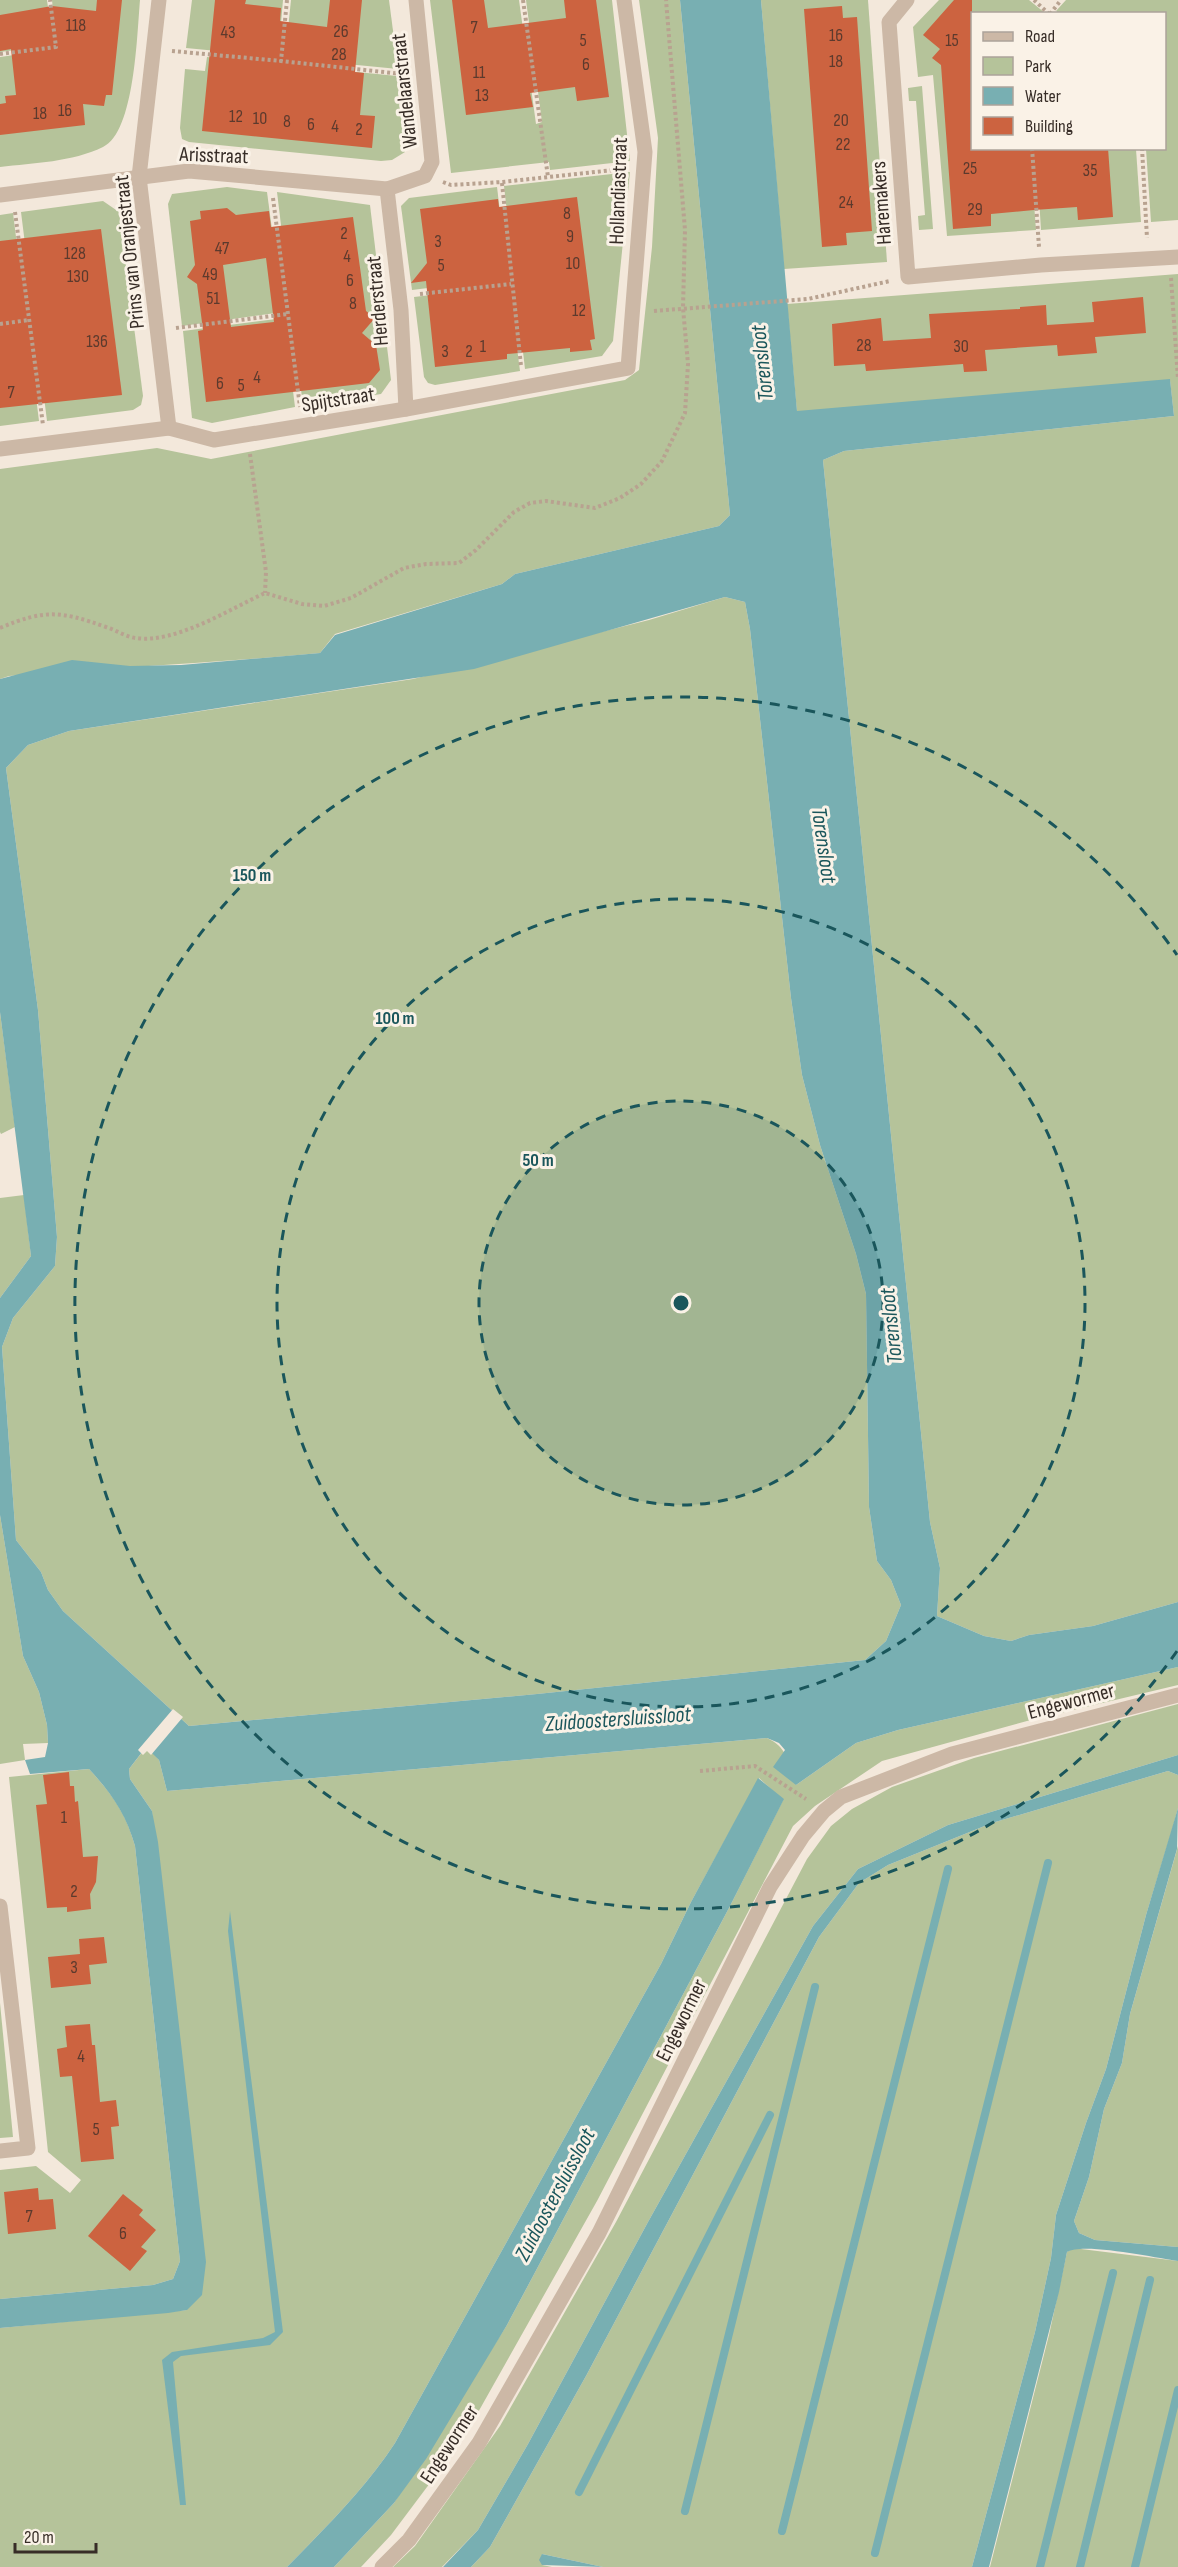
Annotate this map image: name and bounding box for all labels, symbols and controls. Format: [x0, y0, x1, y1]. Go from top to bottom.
legend [971, 12, 1166, 150]
house number: 118 [66, 15, 86, 36]
house number: 7 [470, 17, 478, 38]
house number: 26 [333, 21, 349, 42]
house number: 43 [220, 22, 236, 43]
house number: 16 [829, 25, 843, 46]
text: Road [1025, 26, 1055, 47]
house number: 5 [579, 30, 587, 51]
house number: 15 [945, 30, 959, 51]
street label: Wandelaarstraat [386, 32, 423, 150]
house number: 28 [331, 44, 347, 65]
house number: 18 [829, 51, 843, 72]
house number: 6 [582, 54, 590, 75]
text: Park [1025, 56, 1051, 77]
house number: 11 [473, 62, 486, 83]
house number: 13 [475, 85, 489, 106]
text: Water [1025, 86, 1061, 107]
house number: 16 [58, 100, 72, 121]
house number: 18 [33, 103, 47, 124]
house number: 12 [229, 106, 243, 127]
house number: 10 [253, 108, 267, 129]
house number: 20 [833, 110, 849, 131]
house number: 8 [283, 111, 291, 132]
house number: 6 [307, 114, 315, 135]
house number: 4 [331, 116, 339, 137]
text: Building [1025, 116, 1073, 137]
house number: 2 [355, 119, 363, 140]
house number: 22 [836, 134, 850, 155]
street label: Hollandiastraat [604, 137, 633, 245]
street label: Arisstraat [178, 142, 249, 169]
house number: 25 [963, 158, 977, 179]
street label: Haremakers [866, 160, 897, 246]
house number: 35 [1083, 160, 1097, 181]
street label: Prins van Oranjestraat [109, 174, 150, 330]
house number: 24 [839, 192, 854, 213]
house number: 29 [967, 199, 983, 220]
house number: 8 [563, 203, 571, 224]
house number: 2 [340, 223, 348, 244]
house number: 9 [566, 226, 574, 247]
house number: 3 [434, 231, 442, 252]
house number: 47 [215, 238, 230, 259]
house number: 128 [64, 243, 86, 264]
house number: 4 [343, 246, 351, 267]
house number: 10 [566, 253, 580, 274]
street label: Herderstraat [361, 255, 394, 347]
house number: 5 [437, 255, 445, 276]
house number: 49 [202, 264, 218, 285]
house number: 130 [67, 266, 89, 287]
house number: 6 [346, 270, 354, 291]
house number: 51 [206, 288, 220, 309]
house number: 8 [349, 293, 357, 314]
house number: 12 [572, 300, 586, 321]
water label: Torensloot [745, 322, 780, 402]
house number: 136 [86, 331, 108, 352]
house number: 28 [856, 335, 872, 356]
house number: 1 [480, 336, 487, 357]
house number: 30 [953, 336, 969, 357]
house number: 3 [441, 341, 449, 362]
house number: 2 [465, 341, 473, 362]
house number: 4 [253, 367, 261, 388]
house number: 6 [216, 373, 224, 394]
house number: 5 [237, 375, 245, 396]
street label: Spijtstraat [300, 381, 376, 418]
house number: 7 [7, 382, 15, 403]
water label: Torensloot [805, 806, 842, 886]
text: 150 m [233, 865, 271, 886]
text: 100 m [376, 1008, 415, 1029]
text: 50 m [522, 1150, 554, 1171]
water label: Torensloot [874, 1285, 909, 1365]
centre of rings [671, 1293, 691, 1313]
street label: Engewormer [1025, 1678, 1117, 1725]
water label: Zuidoostersluissloot [543, 1701, 693, 1738]
house number: 1 [61, 1807, 68, 1828]
house number: 2 [70, 1881, 78, 1902]
house number: 3 [70, 1957, 78, 1978]
street label: Engewormer [651, 1975, 712, 2066]
house number: 4 [77, 2046, 85, 2067]
house number: 5 [92, 2119, 100, 2140]
water label: Zuidoostersluissloot [509, 2123, 602, 2266]
house number: 7 [25, 2206, 33, 2227]
house number: 6 [119, 2223, 127, 2244]
street label: Engewormer [415, 2400, 484, 2488]
scale bar [15, 2516, 96, 2554]
text: 20 m [24, 2527, 54, 2548]

